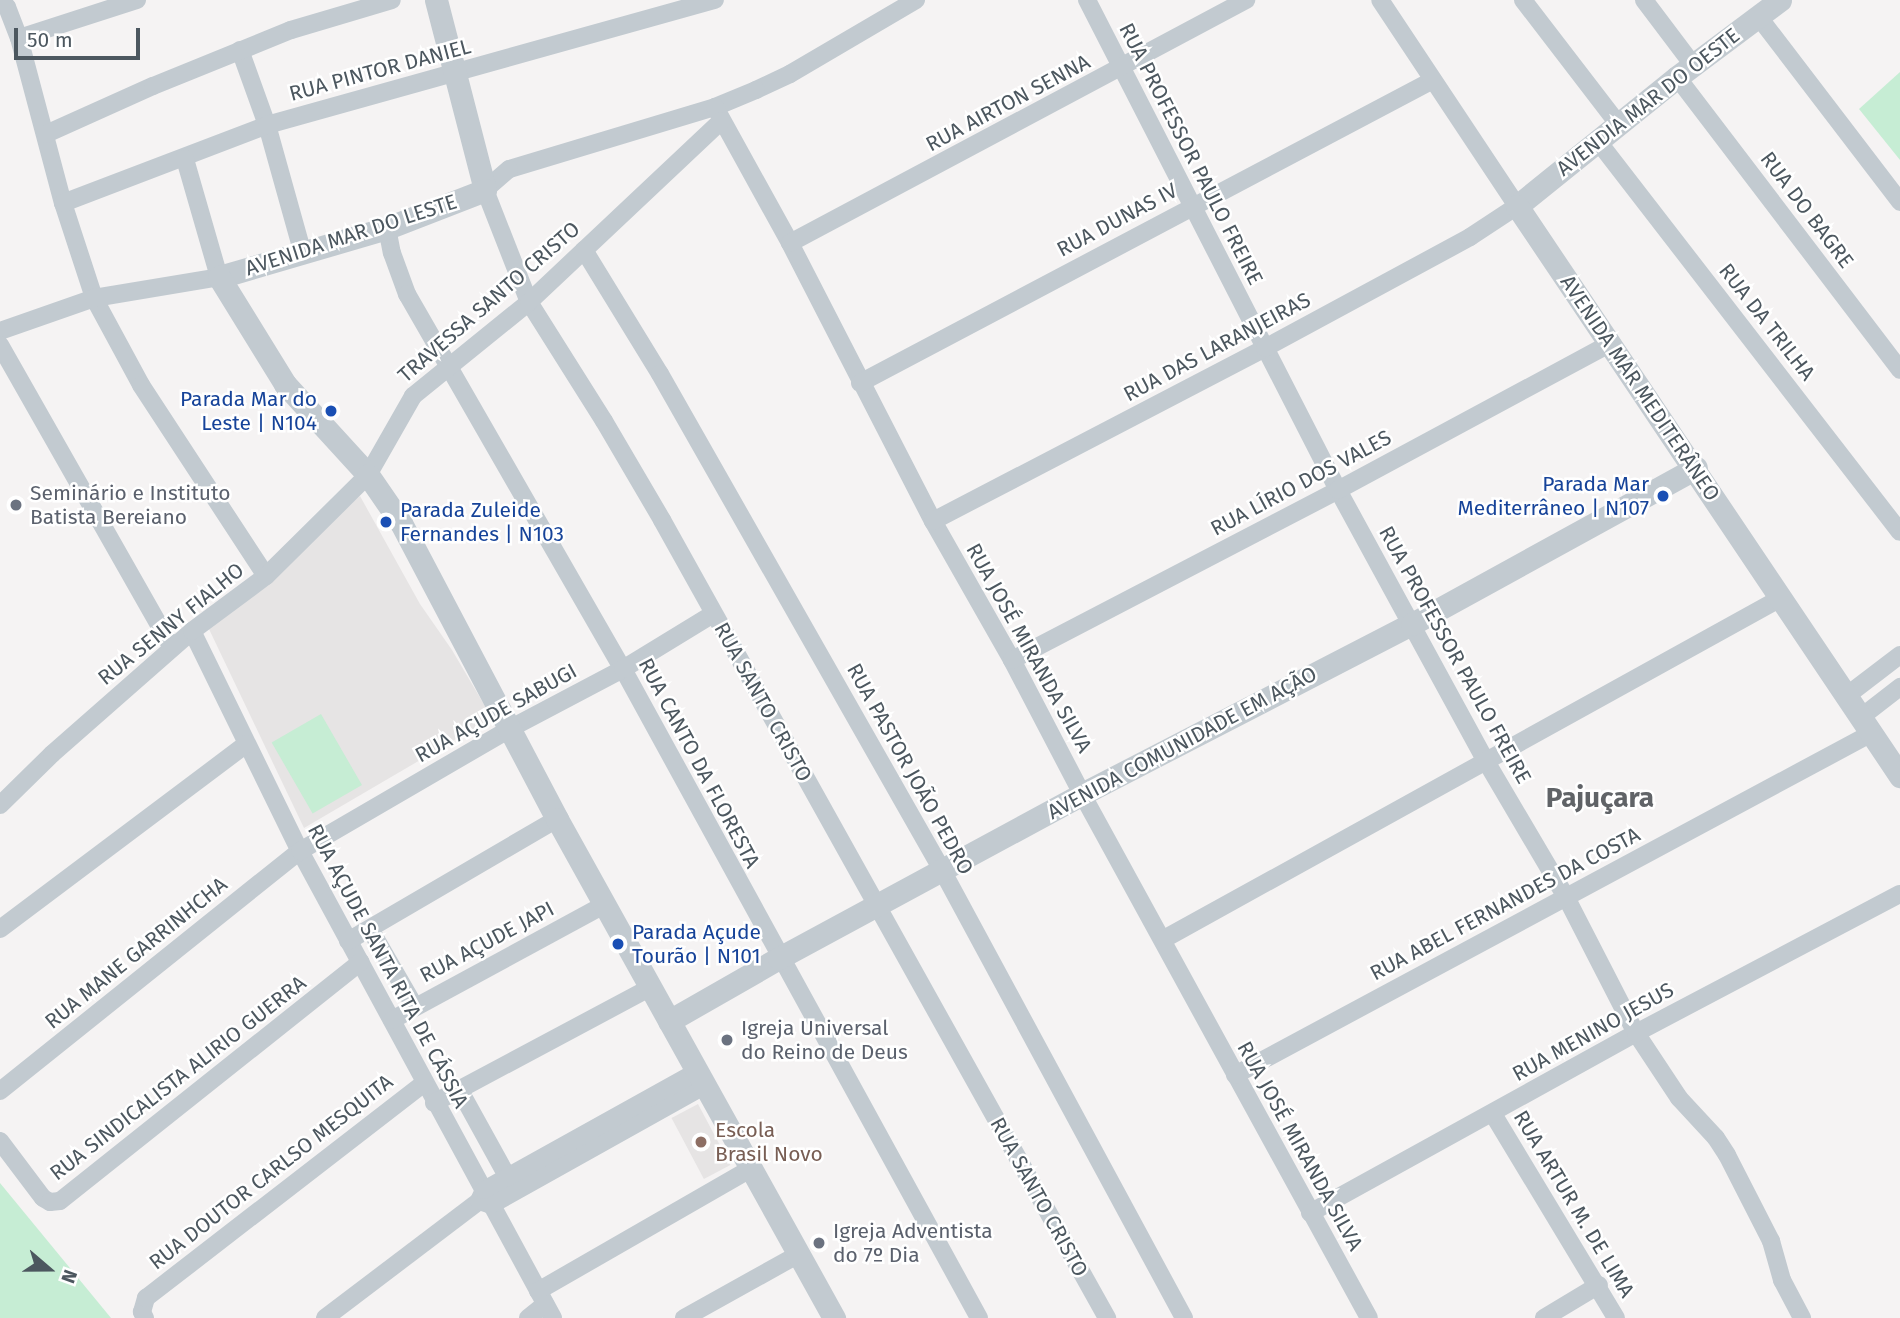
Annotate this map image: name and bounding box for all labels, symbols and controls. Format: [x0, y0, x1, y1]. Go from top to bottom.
scale bar [18, 14, 144, 58]
street label: RUA PROFESSOR PAULO FREIRE [1114, 19, 1268, 289]
street label: AVENDIA MAR DO OESTE [1552, 23, 1744, 181]
text: 50 m [27, 27, 73, 53]
street label: RUA PINTOR DANIEL [286, 34, 474, 106]
street label: RUA AIRTON SENNA [922, 49, 1094, 157]
street label: RUA DO BAGRE [1755, 147, 1859, 273]
street label: RUA DUNAS IV [1053, 178, 1181, 262]
street label: AVENIDA MAR DO LESTE [242, 189, 460, 281]
street label: TRAVESSA SANTO CRISTO [393, 216, 585, 388]
street label: RUA DA TRILHA [1714, 259, 1820, 385]
street label: AVENIDA MAR MEDITERÂNEO [1555, 270, 1725, 506]
street label: RUA DAS LARANJEIRAS [1119, 287, 1315, 407]
place label: Parada Mar do Leste | N104 [180, 386, 317, 436]
marker: Parada Mar do Leste | N104 [323, 403, 339, 419]
street label: RUA LÍRIO DOS VALES [1206, 425, 1396, 541]
place label: Parada Mar Mediterrâneo | N107 [1457, 471, 1649, 521]
place label: Seminário e Instituto Batista Bereiano [30, 480, 231, 530]
marker: Parada Mar Mediterrâneo | N107 [1655, 488, 1671, 504]
marker: Seminário e Instituto Batista Bereiano [8, 497, 24, 513]
place label: Parada Zuleide Fernandes | N103 [400, 497, 564, 547]
marker: Parada Zuleide Fernandes | N103 [378, 514, 394, 530]
street label: RUA PROFESSOR PAULO FREIRE [1374, 522, 1536, 788]
street label: RUA JOSÉ MIRANDA SILVA [961, 539, 1097, 757]
street label: RUA SENNY FIALHO [93, 558, 249, 690]
street label: RUA SANTO CRISTO [709, 618, 817, 786]
street label: RUA CANTO DA FLORESTA [633, 654, 765, 872]
street label: RUA AÇUDE SABUGI [411, 658, 581, 768]
street label: RUA PASTOR JOÃO PEDRO [841, 659, 979, 879]
street label: AVENIDA COMUNIDADE EM AÇÃO [1043, 661, 1321, 825]
district label: Pajuçara [1546, 781, 1654, 815]
street label: RUA AÇUDE SANTA RITA DE CÁSSIA [302, 820, 474, 1112]
street label: RUA ABEL FERNANDES DA COSTA [1366, 822, 1644, 986]
street label: RUA MANE GARRINHCHA [40, 872, 232, 1034]
street label: RUA AÇUDE JAPI [416, 896, 558, 988]
place label: Parada Açude Tourão | N101 [632, 919, 761, 969]
marker: Parada Açude Tourão | N101 [610, 936, 626, 952]
street label: RUA SINDICALISTA ALIRIO GUERRA [45, 970, 311, 1186]
street label: RUA MENINO JESUS [1508, 977, 1678, 1087]
place label: Igreja Universal do Reino de Deus [741, 1015, 908, 1065]
marker: Igreja Universal do Reino de Deus [719, 1032, 735, 1048]
street label: RUA JOSÉ MIRANDA SILVA [1232, 1037, 1368, 1255]
street label: RUA DOUTOR CARLSO MESQUITA [144, 1069, 398, 1275]
street label: RUA ARTUR M. DE LIMA [1508, 1106, 1640, 1302]
street label: RUA SANTO CRISTO [985, 1113, 1093, 1281]
place label: Escola Brasil Novo [715, 1117, 823, 1167]
marker: Escola Brasil Novo [693, 1134, 709, 1150]
place label: Igreja Adventista do 7º Dia [833, 1218, 993, 1268]
north arrow [14, 1234, 84, 1304]
marker: Igreja Adventista do 7º Dia [811, 1235, 827, 1251]
text: N [56, 1266, 82, 1286]

